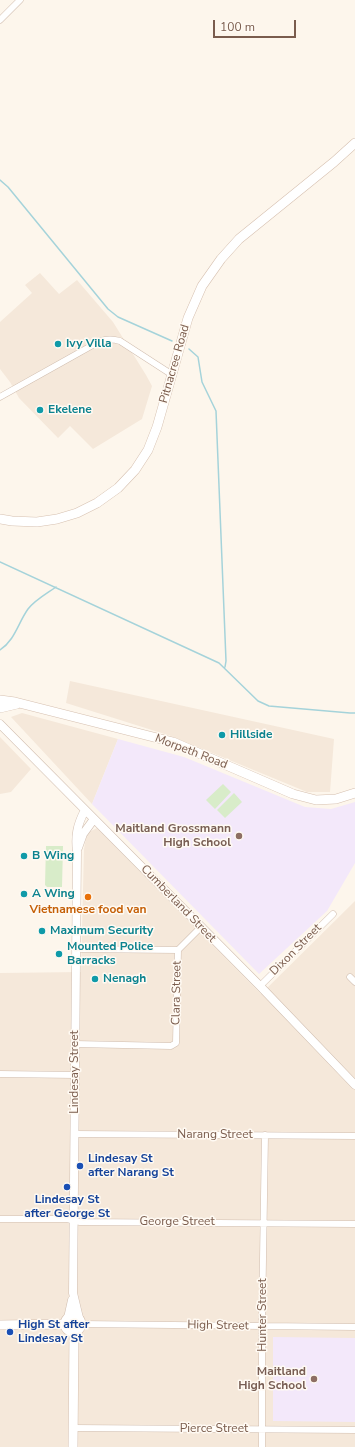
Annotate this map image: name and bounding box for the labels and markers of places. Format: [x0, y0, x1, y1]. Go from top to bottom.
place label: Ivy Villa [66, 337, 112, 351]
marker: Ivy Villa [53, 339, 63, 349]
place label: Ekelene [48, 403, 92, 417]
marker: Ekelene [35, 405, 45, 415]
place label: Hillside [230, 728, 273, 742]
marker: Hillside [217, 730, 227, 740]
place label: Maitland Grossmann High School [115, 822, 231, 850]
marker: Maitland Grossmann High School [234, 831, 244, 841]
place label: B Wing [32, 849, 74, 863]
marker: B Wing [19, 851, 29, 861]
place label: A Wing [32, 887, 75, 901]
marker: A Wing [19, 889, 29, 899]
marker: Vietnamese food van [83, 892, 93, 902]
place label: Vietnamese food van [29, 903, 147, 917]
place label: Maximum Security [50, 924, 153, 938]
marker: Maximum Security [37, 926, 47, 936]
place label: Mounted Police Barracks [67, 940, 153, 968]
marker: Mounted Police Barracks [54, 949, 64, 959]
place label: Nenagh [103, 972, 146, 986]
marker: Nenagh [90, 974, 100, 984]
place label: Lindesay St after Narang St [88, 1152, 174, 1180]
marker: Lindesay St after Narang St [75, 1161, 85, 1171]
marker: Lindesay St after George St [62, 1182, 72, 1192]
place label: Lindesay St after George St [24, 1193, 110, 1221]
place label: High St after Lindesay St [18, 1318, 90, 1346]
marker: High St after Lindesay St [5, 1327, 15, 1337]
place label: Maitland High School [238, 1365, 306, 1393]
marker: Maitland High School [309, 1374, 319, 1384]

